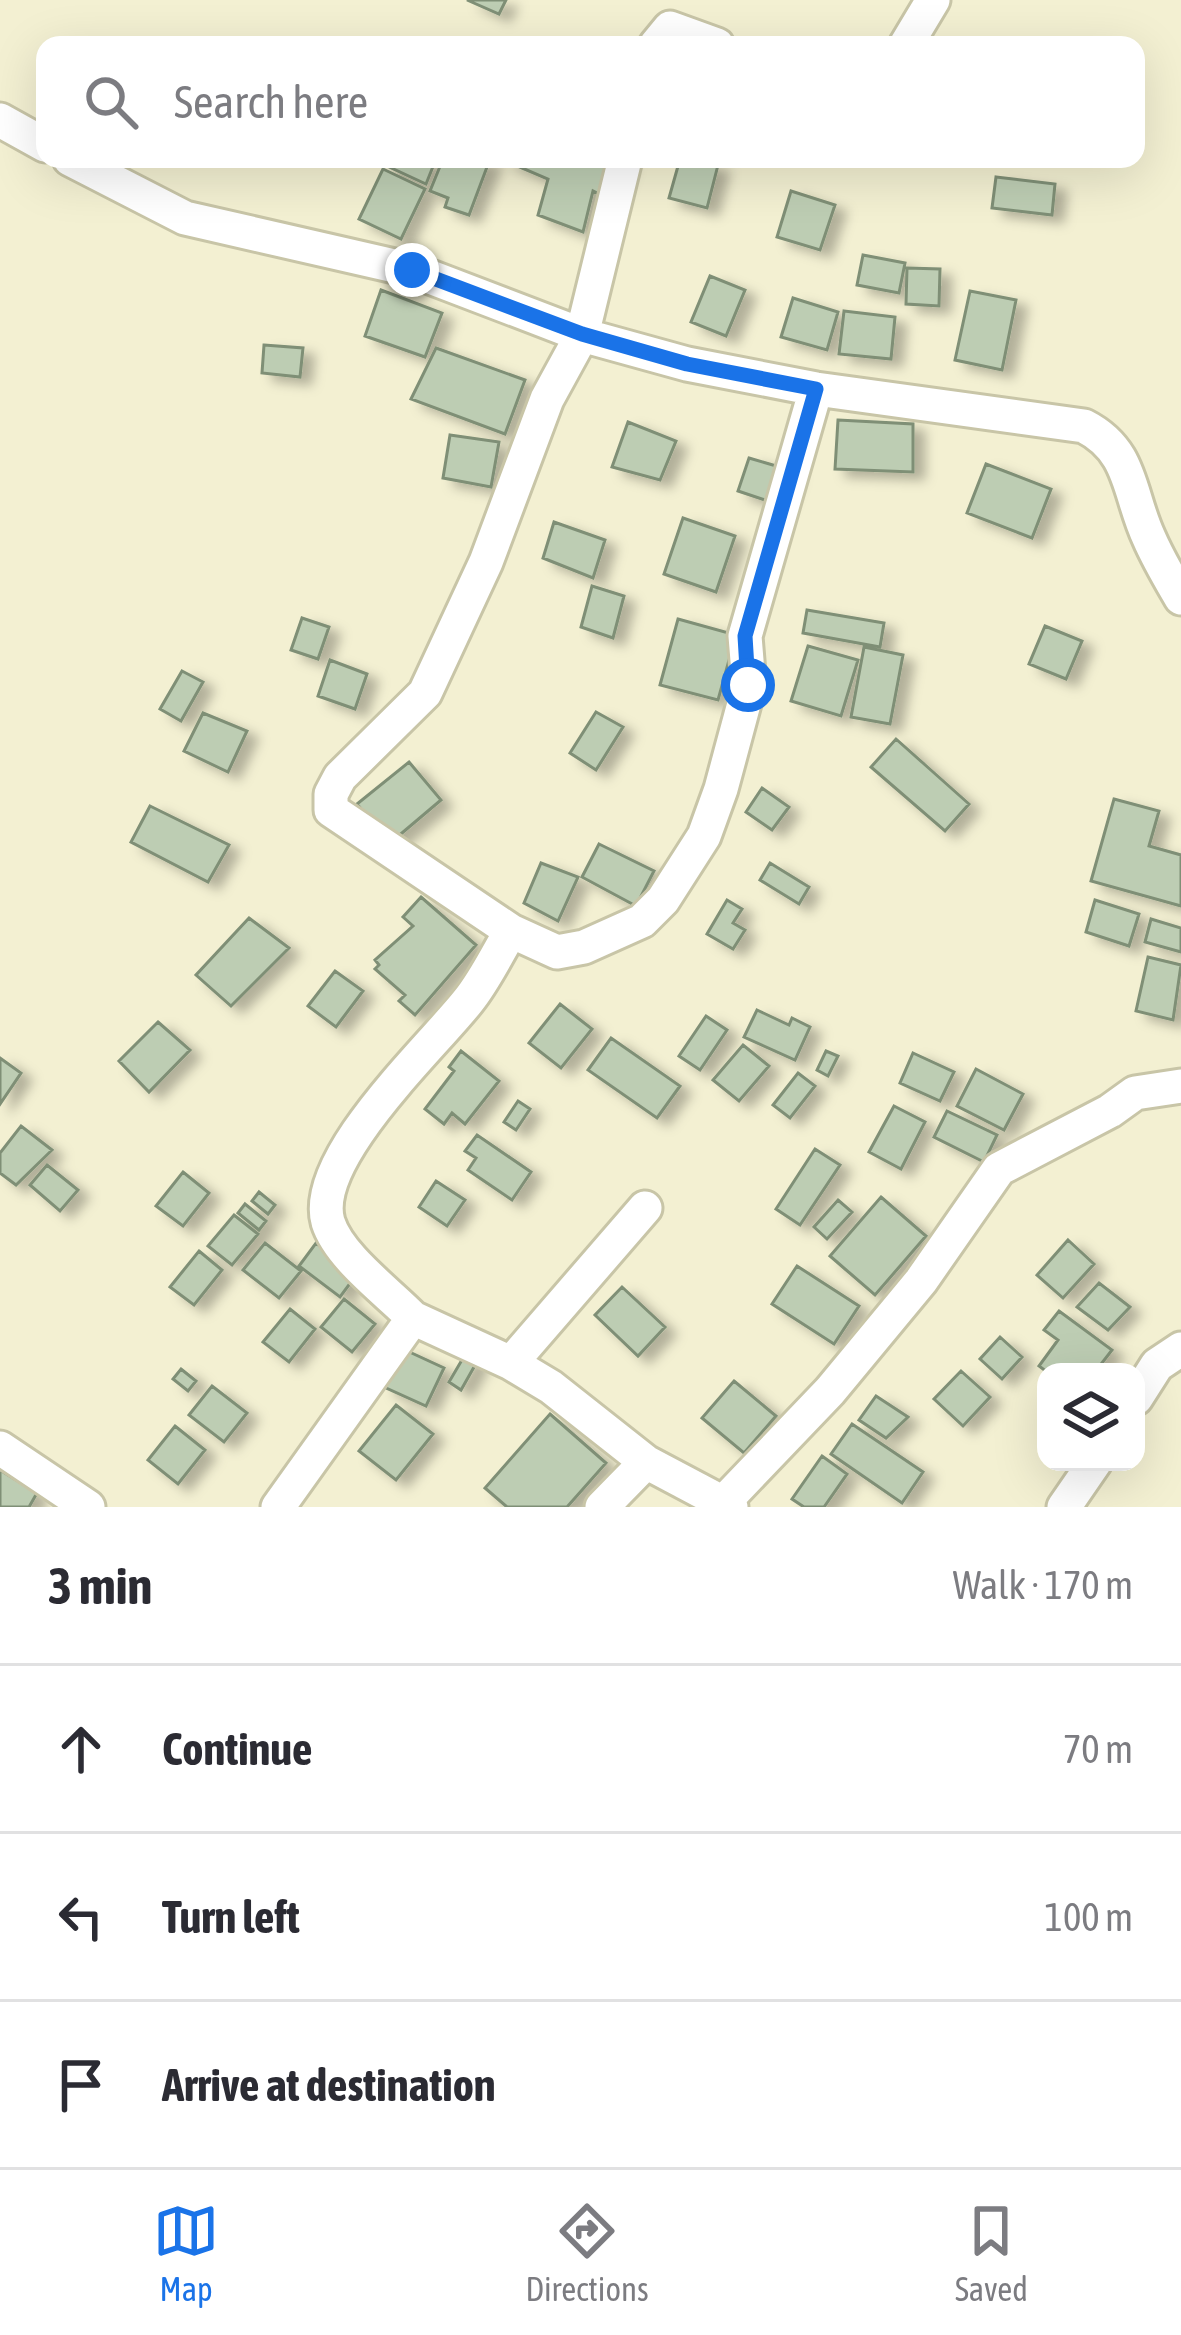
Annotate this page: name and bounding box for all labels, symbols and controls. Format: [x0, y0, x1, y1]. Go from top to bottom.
search box [36, 36, 1145, 168]
icon: search [78, 69, 144, 135]
text: Search here [174, 76, 368, 128]
route end [385, 243, 439, 297]
route start [721, 658, 775, 712]
map controls [1037, 1363, 1145, 1471]
button: layers [1037, 1363, 1145, 1471]
text: 3 min [48, 1556, 152, 1615]
text: Walk · 170 m [953, 1563, 1133, 1607]
icon: ahead [48, 1716, 114, 1782]
text: Continue [162, 1723, 313, 1775]
text: 70 m [1063, 1727, 1133, 1771]
icon: left [48, 1884, 114, 1950]
text: Turn left [162, 1891, 300, 1943]
text: 100 m [1045, 1895, 1133, 1939]
icon: arrive [48, 2052, 114, 2118]
text: Arrive at destination [162, 2059, 496, 2111]
tab: Map [153, 2198, 219, 2308]
tab: Directions [525, 2198, 649, 2308]
tab: Saved [955, 2198, 1028, 2308]

